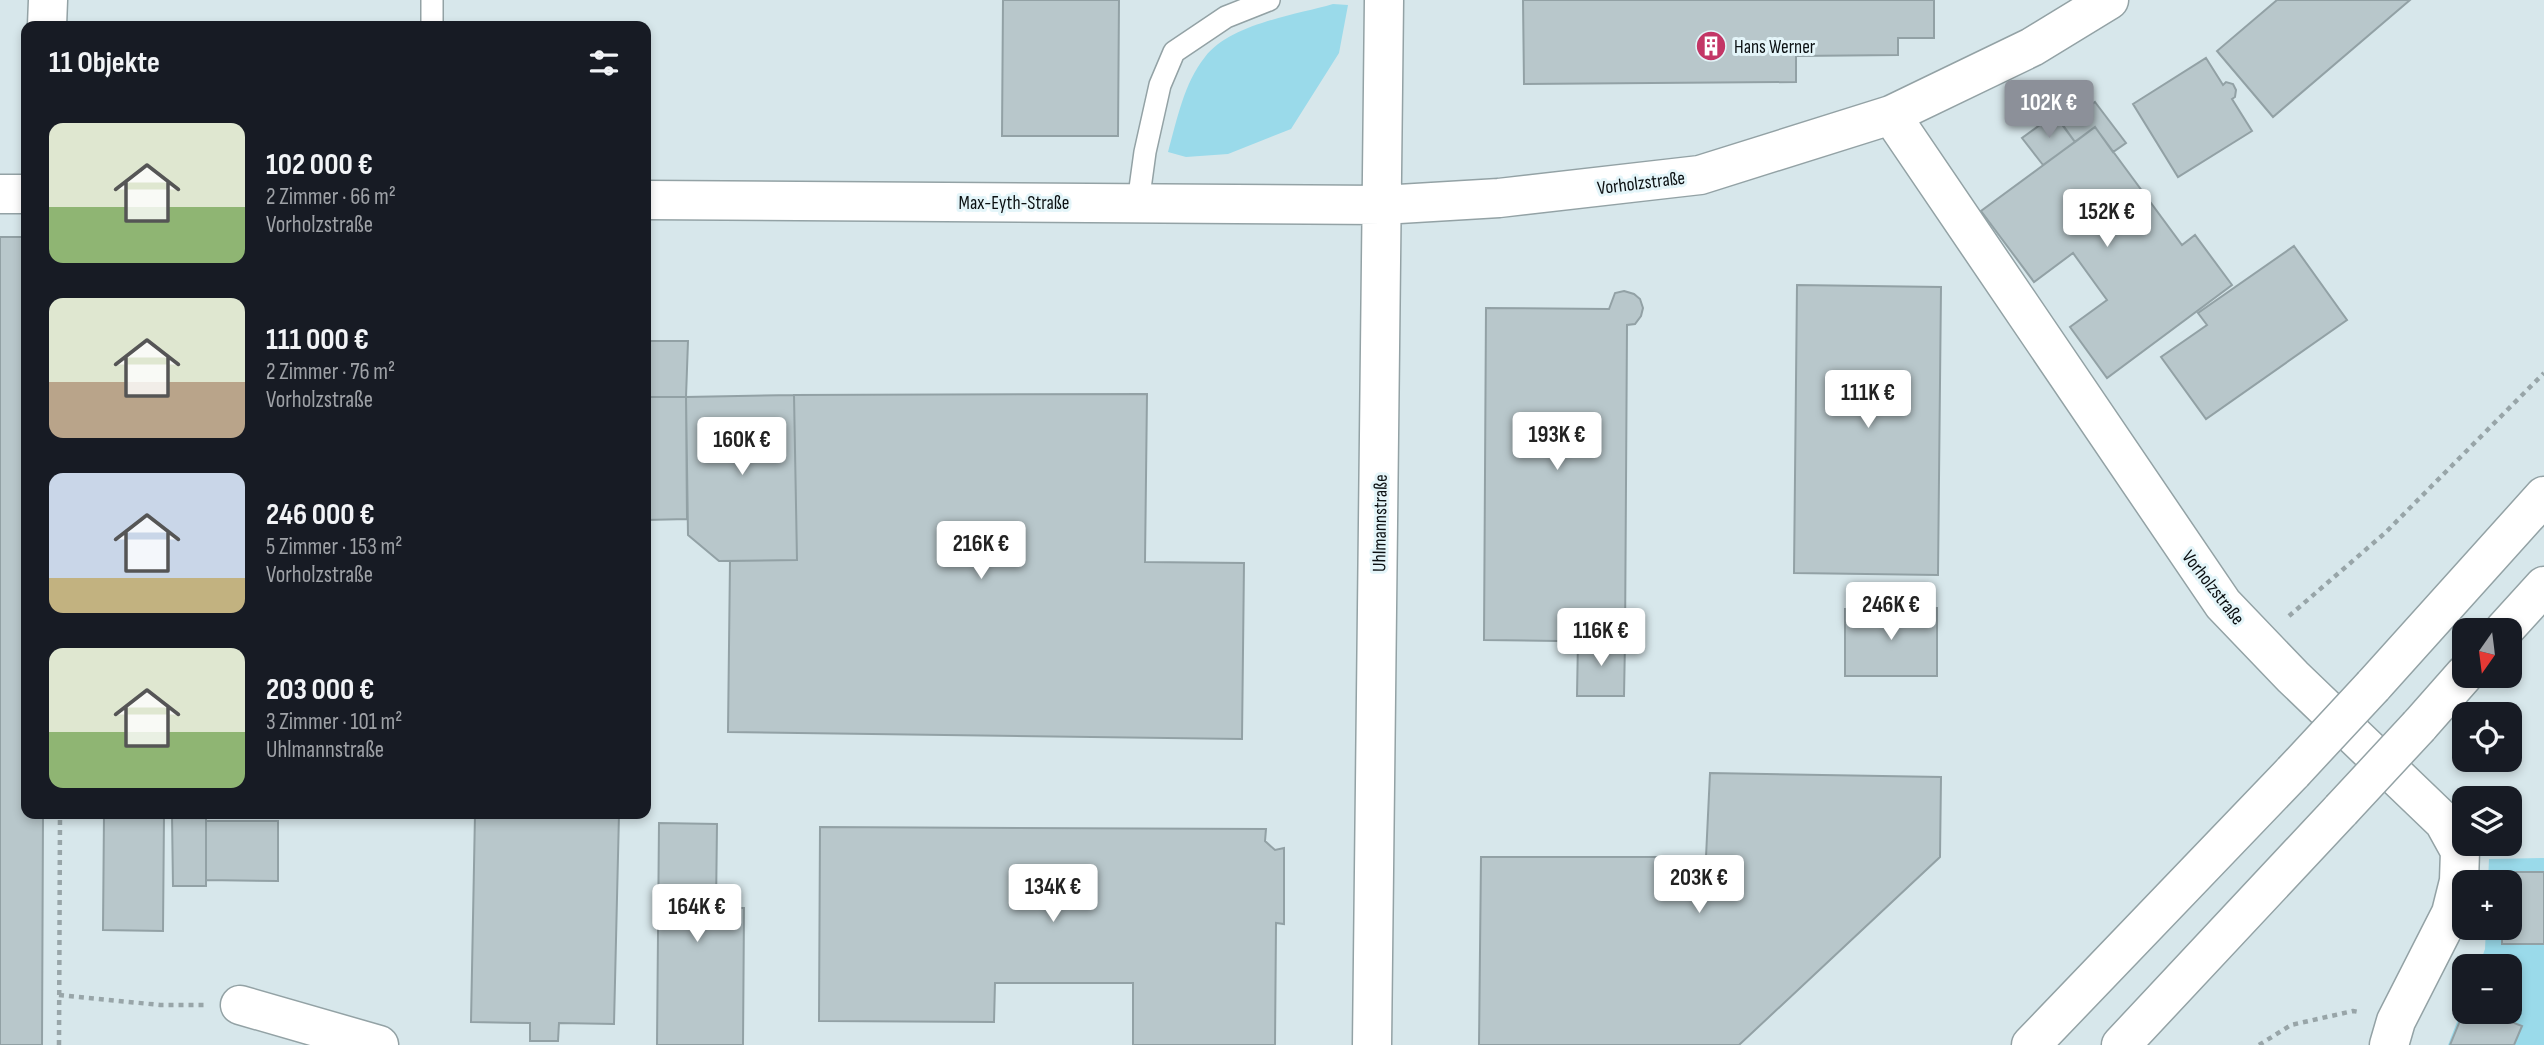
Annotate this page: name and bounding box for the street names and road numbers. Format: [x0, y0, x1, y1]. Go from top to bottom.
street label: Vorholzstraße [1596, 167, 1686, 200]
street label: Max-Eyth-Straße [959, 192, 1069, 215]
street label: Uhlmannstraße [1368, 474, 1393, 572]
street label: Vorholzstraße [2177, 546, 2249, 630]

